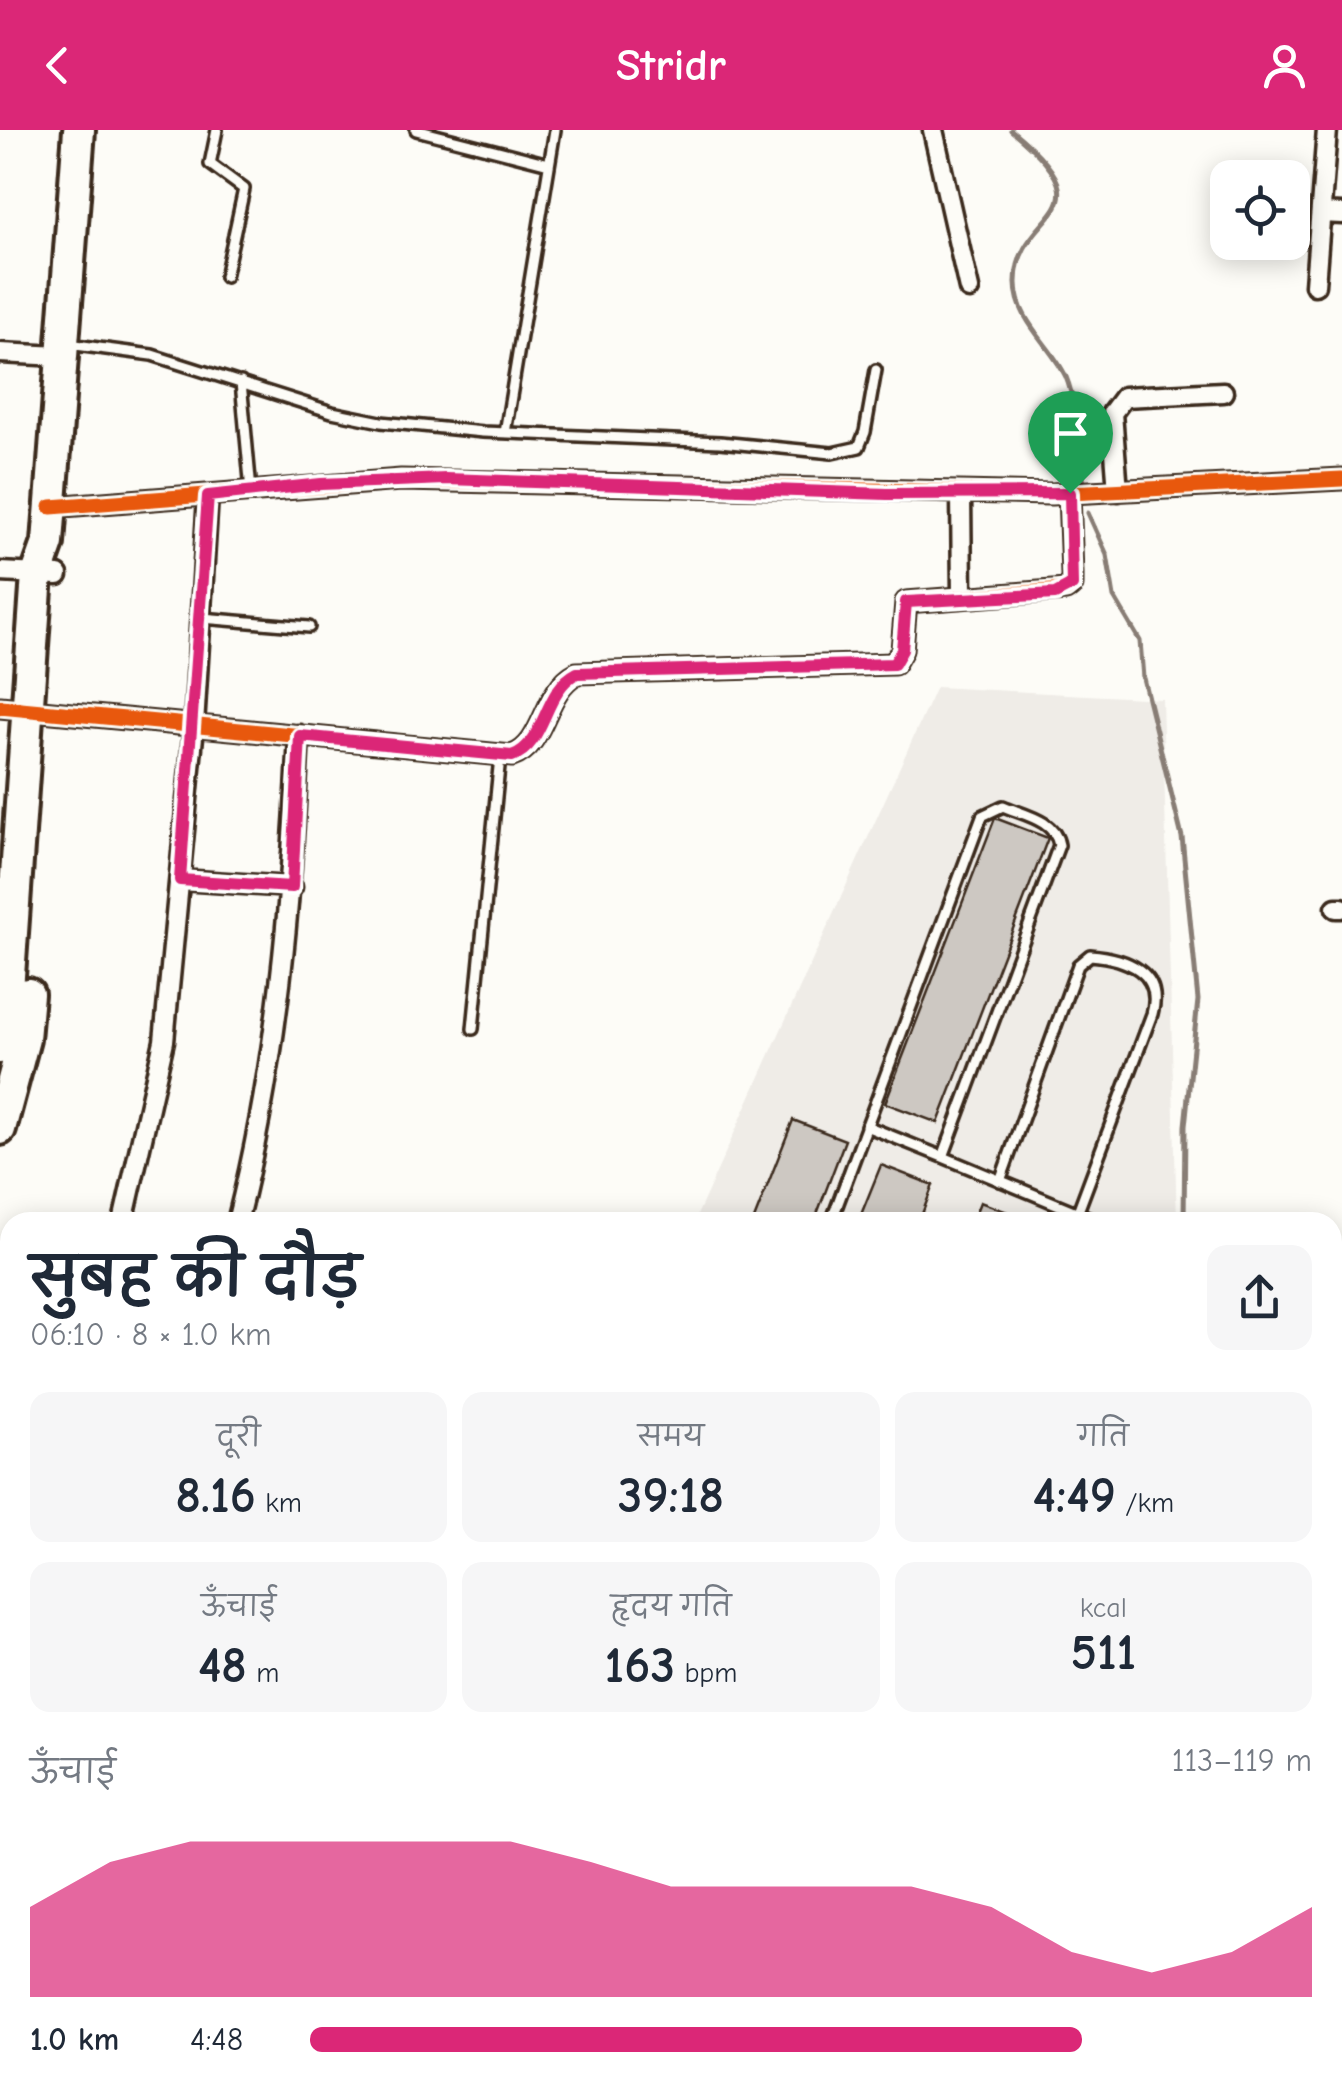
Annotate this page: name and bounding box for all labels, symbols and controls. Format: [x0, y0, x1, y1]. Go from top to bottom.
icon: back [30, 38, 85, 93]
icon: person [1257, 38, 1312, 93]
text: Stridr [616, 39, 726, 91]
map controls [1210, 160, 1310, 260]
button: locate [1210, 160, 1310, 260]
pin [1028, 391, 1113, 494]
icon: arrive [1043, 406, 1098, 461]
button: share [1207, 1245, 1312, 1350]
text: सुबह की दौड़ [30, 1246, 361, 1310]
text: 06:10 · 8 × 1.0 km [30, 1316, 271, 1353]
text: दूरी [217, 1421, 261, 1453]
text: समय [638, 1421, 704, 1453]
text: गति [1078, 1421, 1129, 1453]
text: 8.16 [175, 1467, 256, 1525]
text: 39:18 [618, 1467, 724, 1525]
text: 4:49 [1032, 1467, 1116, 1525]
text: km [256, 1487, 302, 1519]
text: /km [1116, 1487, 1174, 1519]
text: ऊँचाई [201, 1591, 276, 1623]
text: हृदय गति [610, 1591, 732, 1623]
text: kcal [1080, 1592, 1127, 1624]
text: 511 [1070, 1624, 1136, 1682]
text: 48 [198, 1637, 247, 1695]
text: 163 [605, 1637, 675, 1695]
text: m [247, 1657, 279, 1689]
text: bpm [675, 1657, 737, 1689]
text: 113–119 m [1172, 1742, 1312, 1779]
text: ऊँचाई [30, 1754, 116, 1791]
text: 1.0 km [30, 2021, 119, 2058]
text: 4:48 [190, 2021, 243, 2058]

